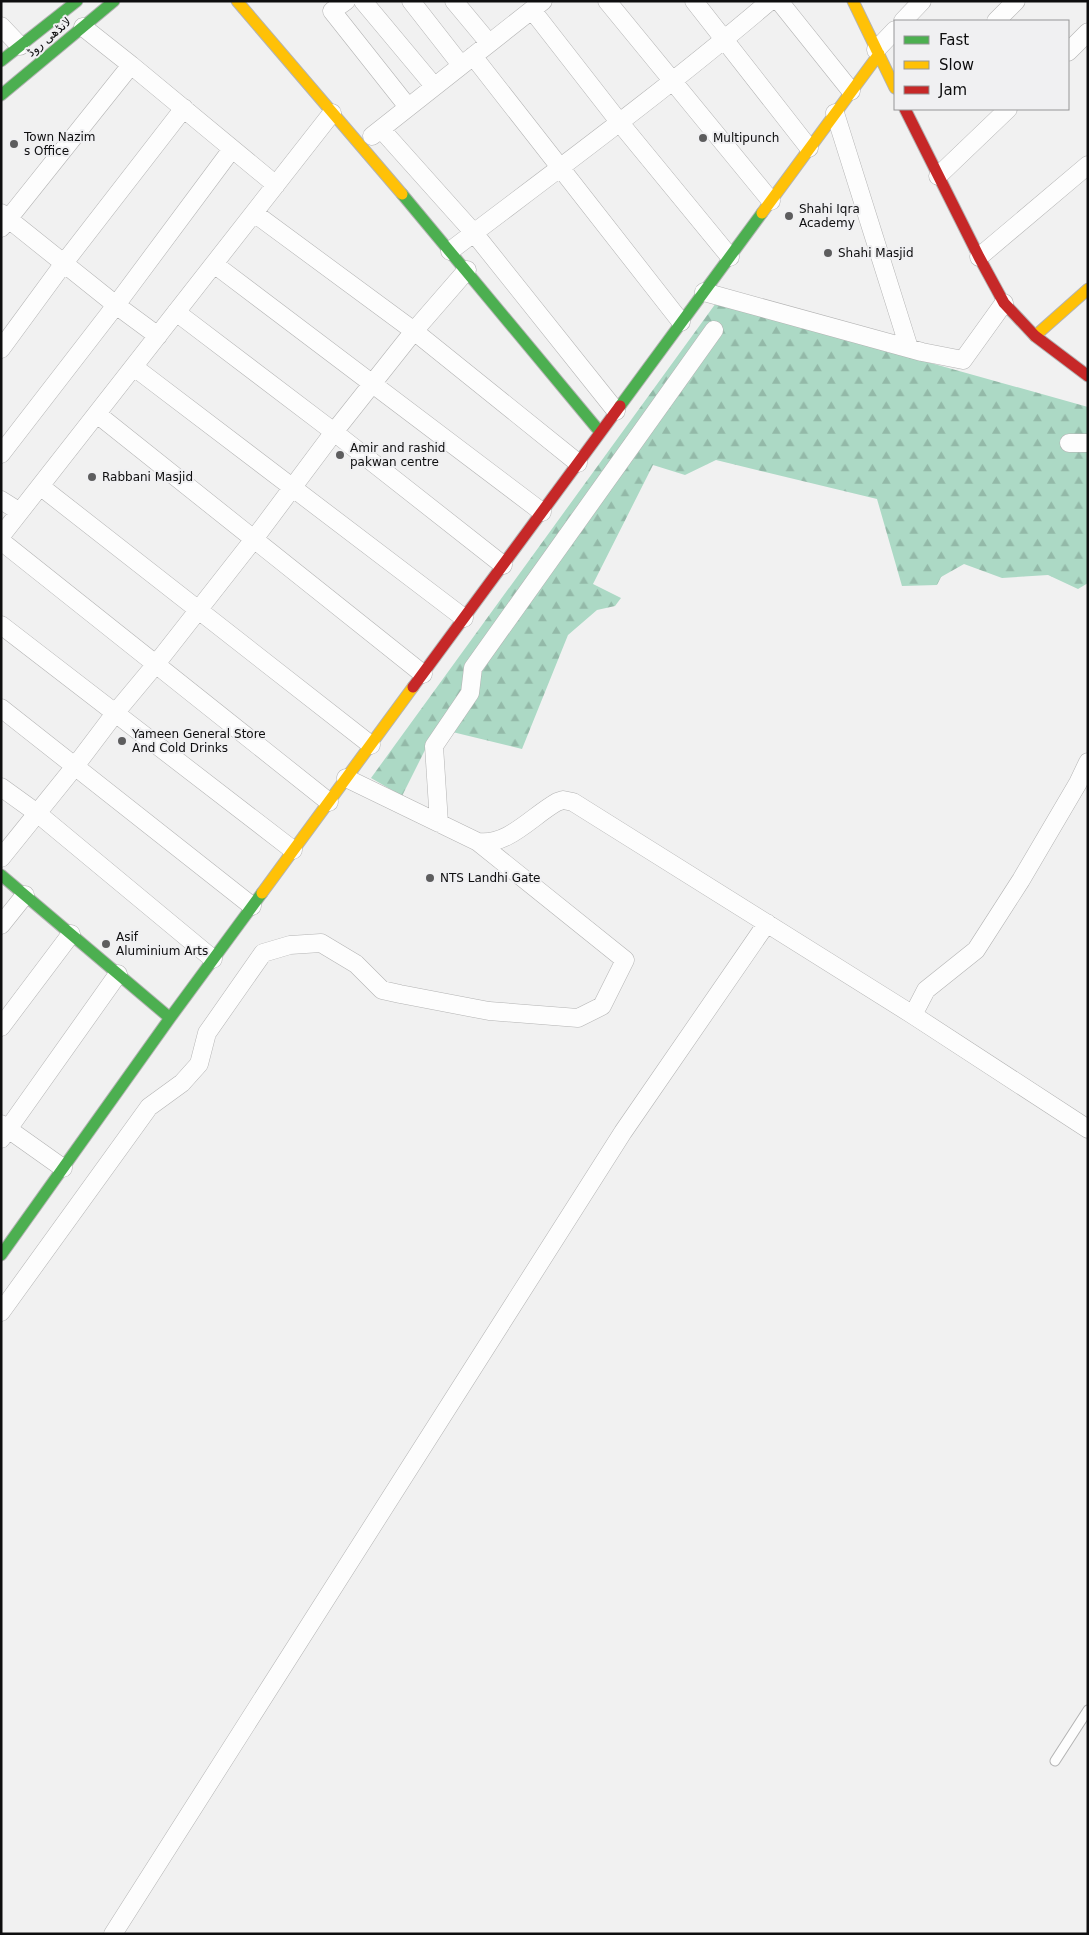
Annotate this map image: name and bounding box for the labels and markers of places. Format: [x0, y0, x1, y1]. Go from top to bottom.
place label: Town Nazim s Office [23, 130, 96, 158]
place label: Multipunch [713, 131, 779, 145]
marker: Multipunch [697, 132, 709, 144]
marker: Town Nazim s Office [8, 138, 20, 150]
place label: Shahi Iqra Academy [799, 202, 860, 230]
marker: Shahi Iqra Academy [783, 210, 795, 222]
place label: Shahi Masjid [838, 246, 914, 260]
marker: Shahi Masjid [822, 247, 834, 259]
place label: Amir and rashid pakwan centre [350, 441, 445, 469]
marker: Amir and rashid pakwan centre [334, 449, 346, 461]
place label: Rabbani Masjid [102, 470, 193, 484]
marker: Rabbani Masjid [86, 471, 98, 483]
place label: Yameen General Store And Cold Drinks [131, 727, 266, 755]
marker: Yameen General Store And Cold Drinks [116, 735, 128, 747]
place label: NTS Landhi Gate [440, 871, 541, 885]
marker: NTS Landhi Gate [424, 872, 436, 884]
place label: Asif Aluminium Arts [116, 930, 208, 958]
marker: Asif Aluminium Arts [100, 938, 112, 950]

